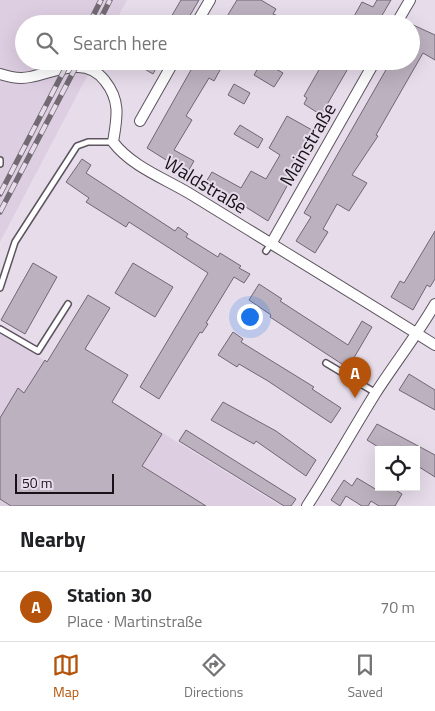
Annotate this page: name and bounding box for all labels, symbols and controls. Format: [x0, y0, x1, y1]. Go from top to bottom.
search box [15, 15, 420, 70]
text: Search here [73, 28, 167, 57]
icon: search [33, 29, 61, 57]
street label: Mainstraße [271, 97, 343, 191]
street label: Waldstraße [159, 148, 253, 220]
your location [237, 304, 263, 330]
pin: A [339, 357, 371, 398]
map controls [375, 446, 420, 491]
button: locate [375, 446, 420, 491]
scale bar [15, 471, 114, 494]
text: 50 m [22, 472, 52, 493]
text: Nearby [20, 523, 85, 555]
text: Station 30 [67, 580, 152, 609]
text: A [31, 595, 41, 619]
text: 70 m [380, 595, 415, 619]
text: Place · Martinstraße [67, 609, 202, 633]
tab: Map [52, 651, 80, 702]
tab: Directions [184, 651, 243, 702]
tab: Saved [347, 651, 383, 702]

